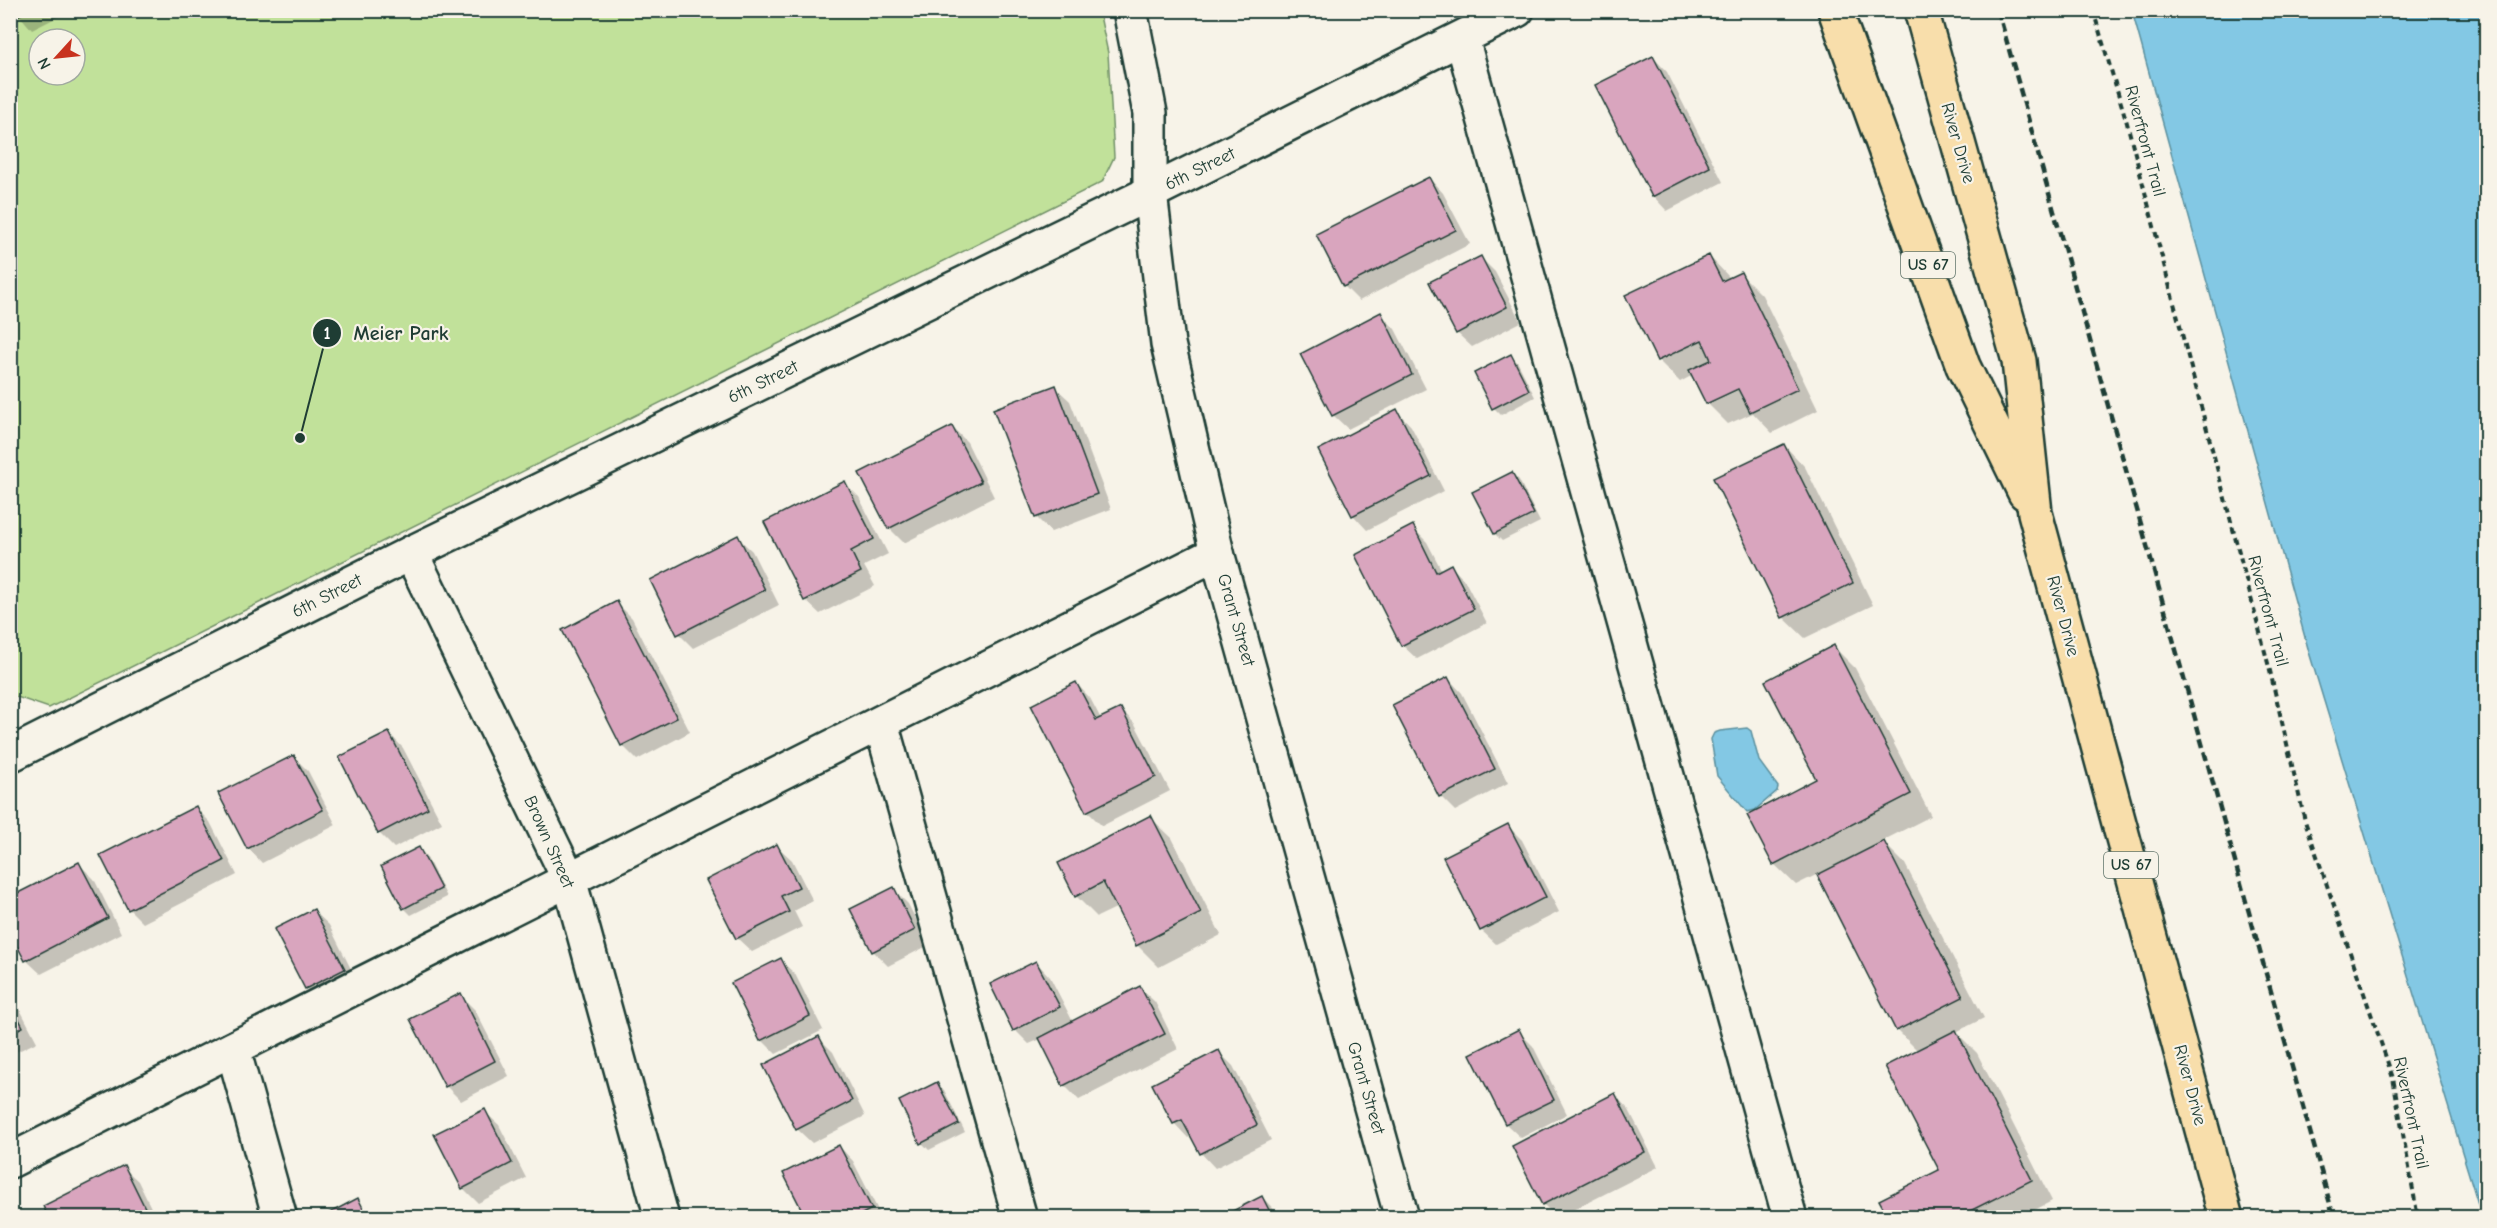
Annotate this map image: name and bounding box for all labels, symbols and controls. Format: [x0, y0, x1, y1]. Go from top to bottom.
north arrow [27, 27, 87, 87]
text: N [34, 55, 55, 72]
street label: Riverfront Trail [2120, 83, 2170, 199]
street label: River Drive [1936, 100, 1980, 186]
street label: 6th Street [1161, 143, 1239, 195]
road number: US 67 [1901, 252, 1955, 278]
callout: Meier Park [312, 314, 461, 352]
text: Meier Park [354, 322, 449, 345]
text: 1 [323, 323, 331, 344]
street label: 6th Street [724, 356, 802, 408]
street label: Riverfront Trail [2243, 553, 2293, 669]
street label: 6th Street [289, 569, 366, 623]
street label: Grant Street [1213, 571, 1259, 669]
street label: River Drive [2042, 573, 2084, 659]
street label: Brown Street [519, 792, 579, 892]
road number: US 67 [2104, 852, 2158, 878]
street label: Grant Street [1343, 1039, 1389, 1137]
street label: River Drive [2169, 1042, 2211, 1128]
street label: Riverfront Trail [2389, 1055, 2433, 1171]

